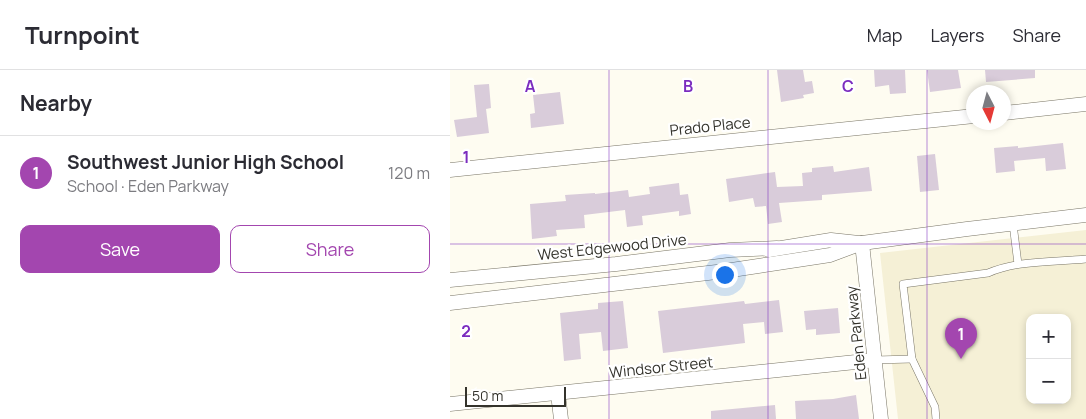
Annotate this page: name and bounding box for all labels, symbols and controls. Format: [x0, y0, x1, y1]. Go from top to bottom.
text: Turnpoint [25, 18, 140, 51]
text: Map [867, 23, 902, 47]
text: Layers [930, 23, 984, 47]
text: Share [1012, 23, 1061, 47]
text: A [525, 75, 536, 97]
text: B [683, 75, 693, 97]
text: C [842, 75, 854, 97]
north arrow [966, 85, 1011, 130]
text: Nearby [20, 89, 92, 117]
street label: Prado Place [669, 111, 752, 141]
text: 1 [462, 146, 470, 168]
text: Southwest Junior High School [67, 149, 344, 175]
text: 1 [32, 162, 40, 184]
text: 120 m [388, 162, 430, 184]
text: School · Eden Parkway [67, 175, 229, 197]
button: Save [20, 225, 220, 273]
button: Share [230, 225, 430, 273]
street label: West Edgewood Drive [537, 229, 688, 265]
your location [712, 262, 738, 288]
street label: Eden Parkway [841, 285, 871, 381]
map controls [1026, 314, 1071, 404]
button: + [1026, 314, 1071, 359]
pin: 1 [945, 318, 977, 359]
text: 2 [461, 320, 471, 342]
street label: Windsor Street [608, 351, 714, 383]
button: − [1026, 359, 1071, 404]
scale bar [465, 384, 566, 407]
text: 50 m [472, 386, 503, 405]

